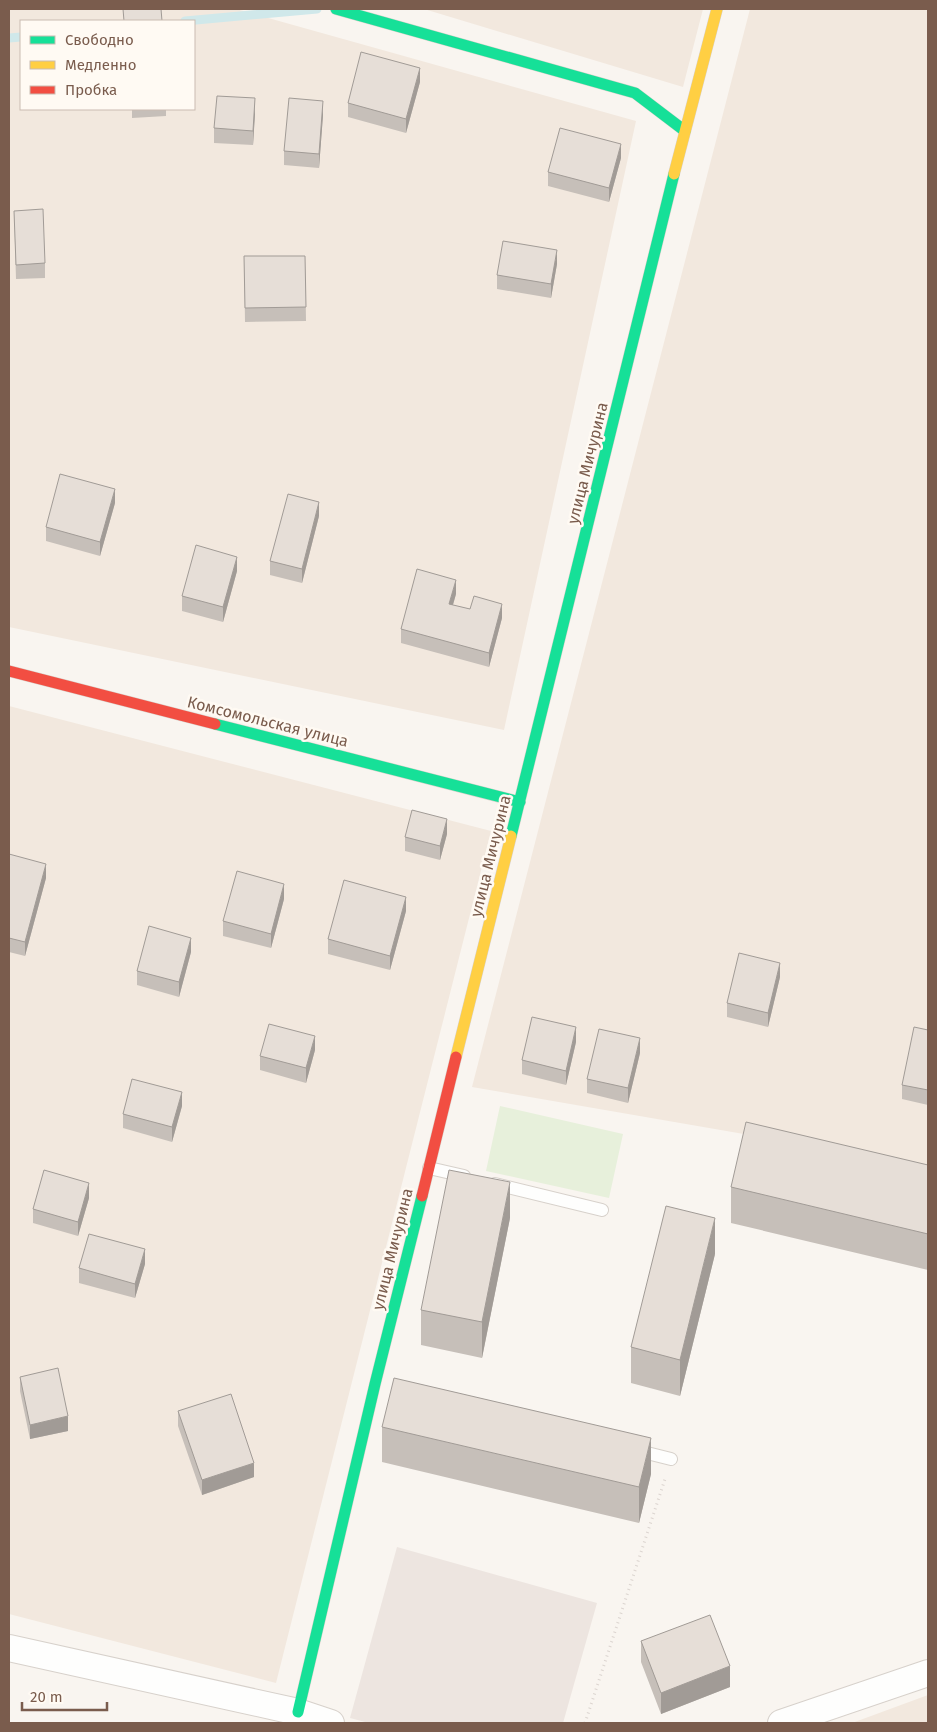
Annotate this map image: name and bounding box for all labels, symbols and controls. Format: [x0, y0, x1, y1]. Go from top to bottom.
legend [20, 20, 195, 110]
text: Свободно [65, 31, 134, 49]
text: Медленно [65, 56, 137, 74]
text: Пробка [65, 81, 117, 99]
street label: улица Мичурина [563, 400, 612, 526]
street label: Комсомольская улица [185, 692, 350, 751]
street label: улица Мичурина [466, 793, 515, 919]
street label: улица Мичурина [368, 1186, 417, 1312]
scale bar [22, 1680, 108, 1712]
text: 20 m [30, 1688, 63, 1706]

